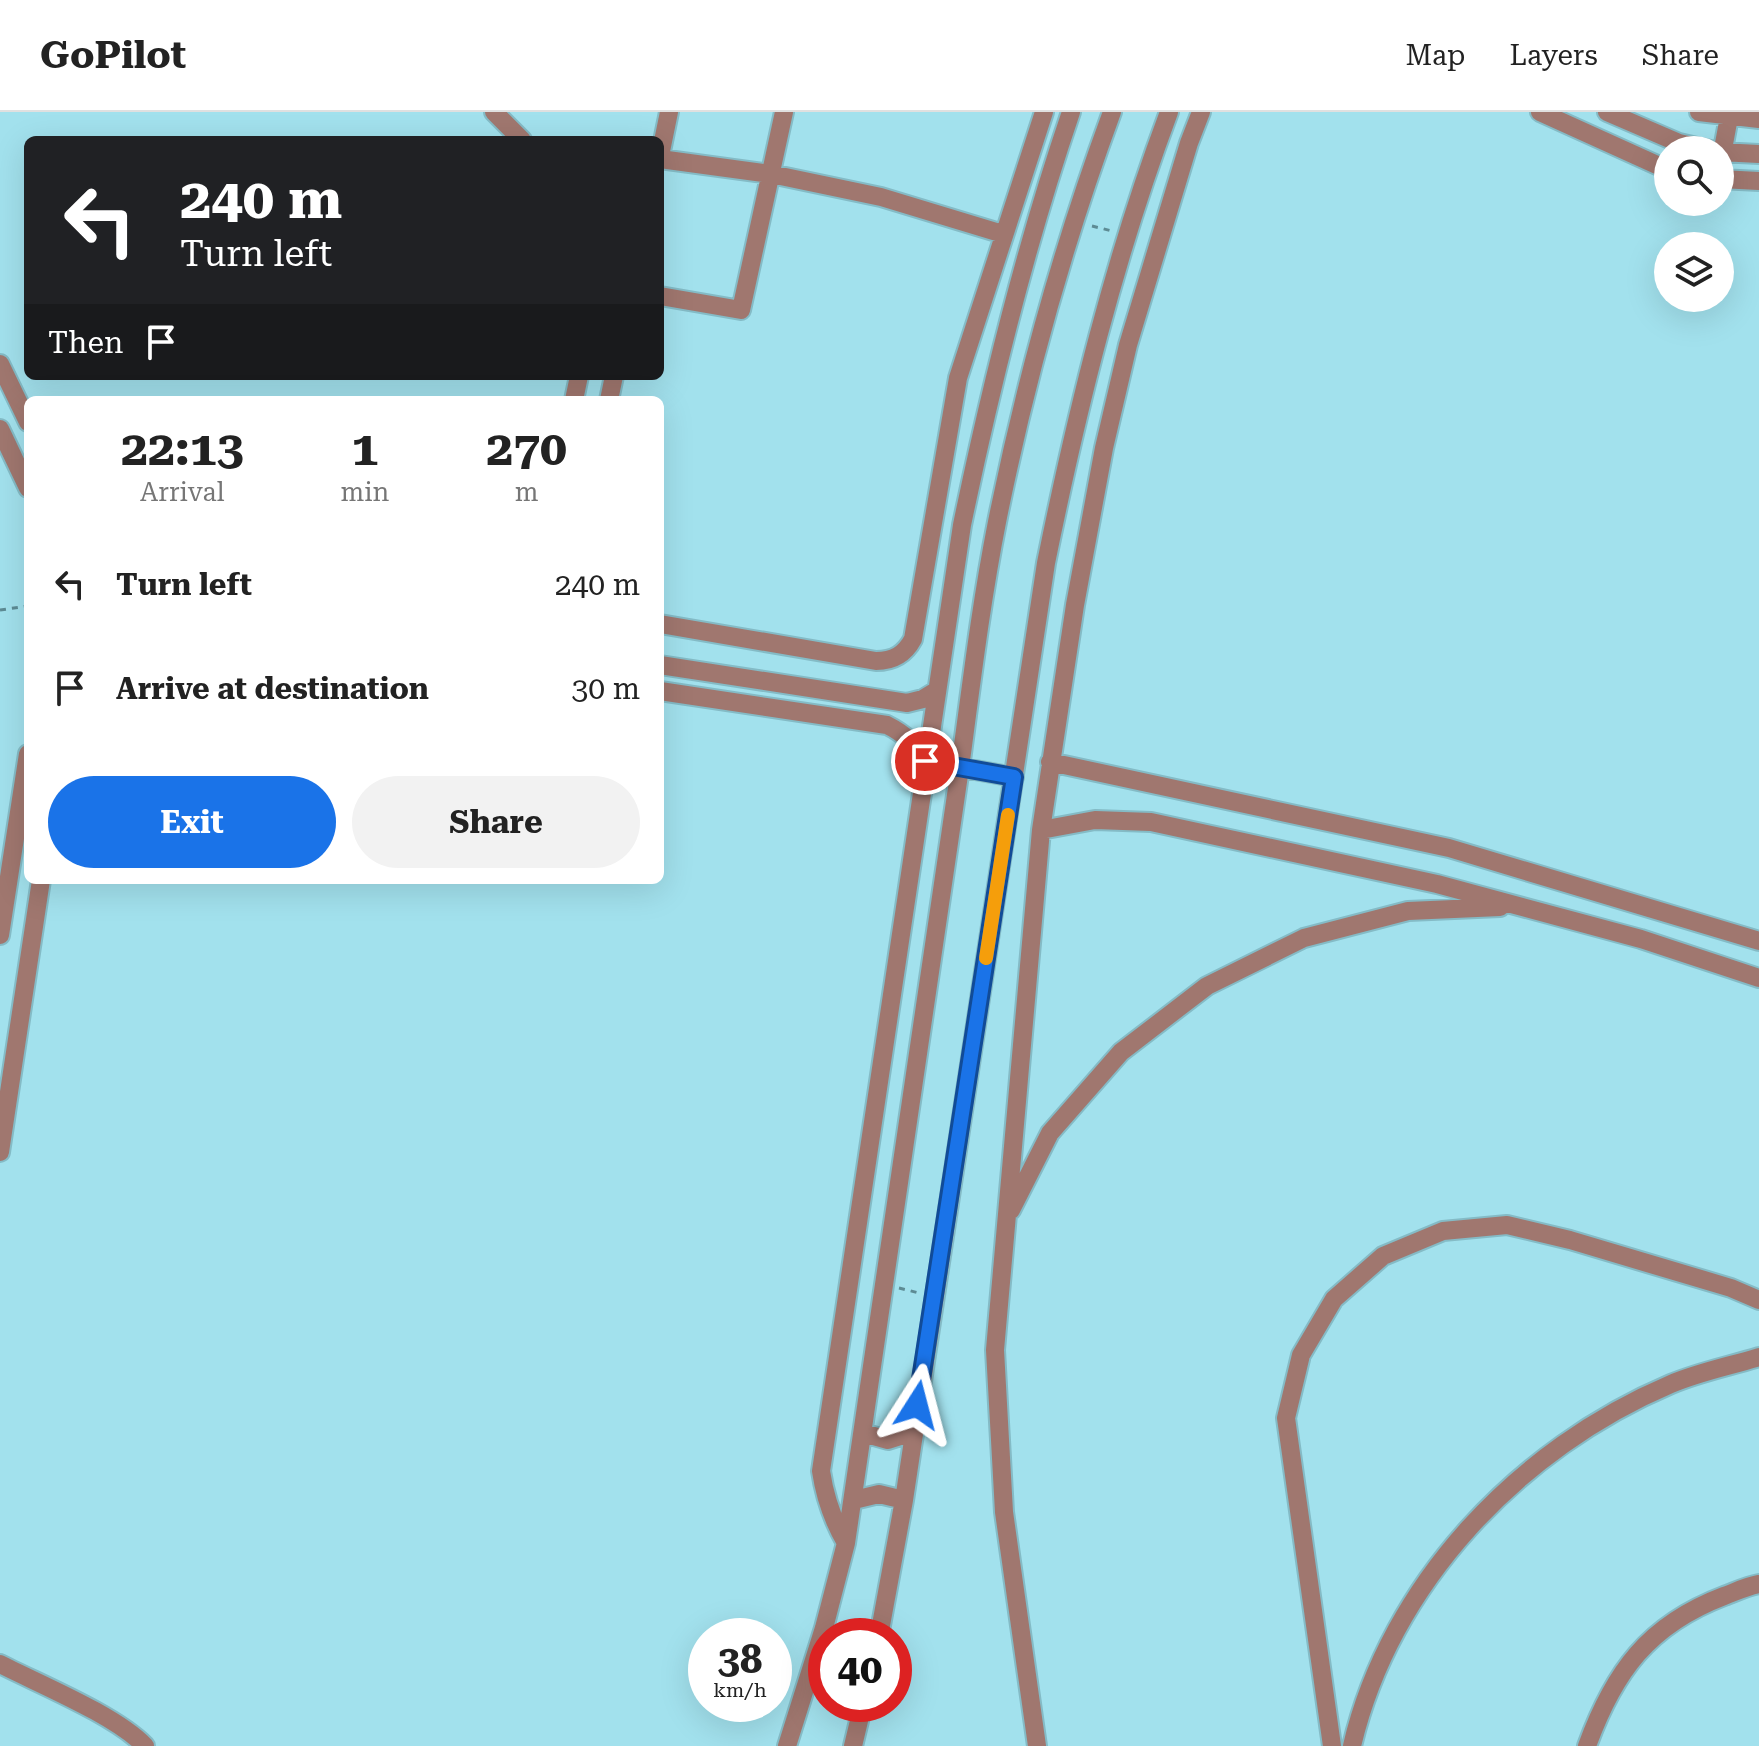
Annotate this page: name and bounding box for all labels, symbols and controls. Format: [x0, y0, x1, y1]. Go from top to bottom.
text: GoPilot [40, 33, 186, 77]
text: Map [1406, 39, 1465, 72]
text: Layers [1509, 39, 1598, 72]
text: Share [1642, 39, 1719, 72]
map controls [1654, 136, 1734, 312]
button: search [1654, 136, 1734, 216]
text: 240 m [180, 166, 342, 232]
icon: left [48, 168, 152, 272]
button: layers [1654, 232, 1734, 312]
text: Turn left [180, 233, 332, 275]
icon: arrive [139, 320, 183, 364]
text: Then [48, 325, 123, 360]
text: 22:13 [121, 421, 244, 477]
text: 1 [351, 421, 378, 477]
text: 270 [486, 421, 567, 477]
text: Arrival [140, 477, 225, 507]
text: min [341, 477, 389, 507]
text: m [515, 477, 539, 507]
icon: left [48, 562, 92, 606]
text: Turn left [116, 567, 252, 602]
text: 240 m [555, 567, 640, 602]
icon: arrive [48, 666, 92, 710]
text: Arrive at destination [116, 671, 429, 706]
text: 30 m [571, 671, 640, 706]
pin [891, 727, 959, 795]
icon: arrive [903, 739, 947, 783]
button: Exit [48, 776, 336, 868]
button: Share [352, 776, 640, 868]
position arrow [875, 1363, 959, 1447]
speed limit sign: 40 [808, 1618, 912, 1722]
text: 38 [718, 1636, 762, 1683]
text: km/h [713, 1678, 767, 1702]

